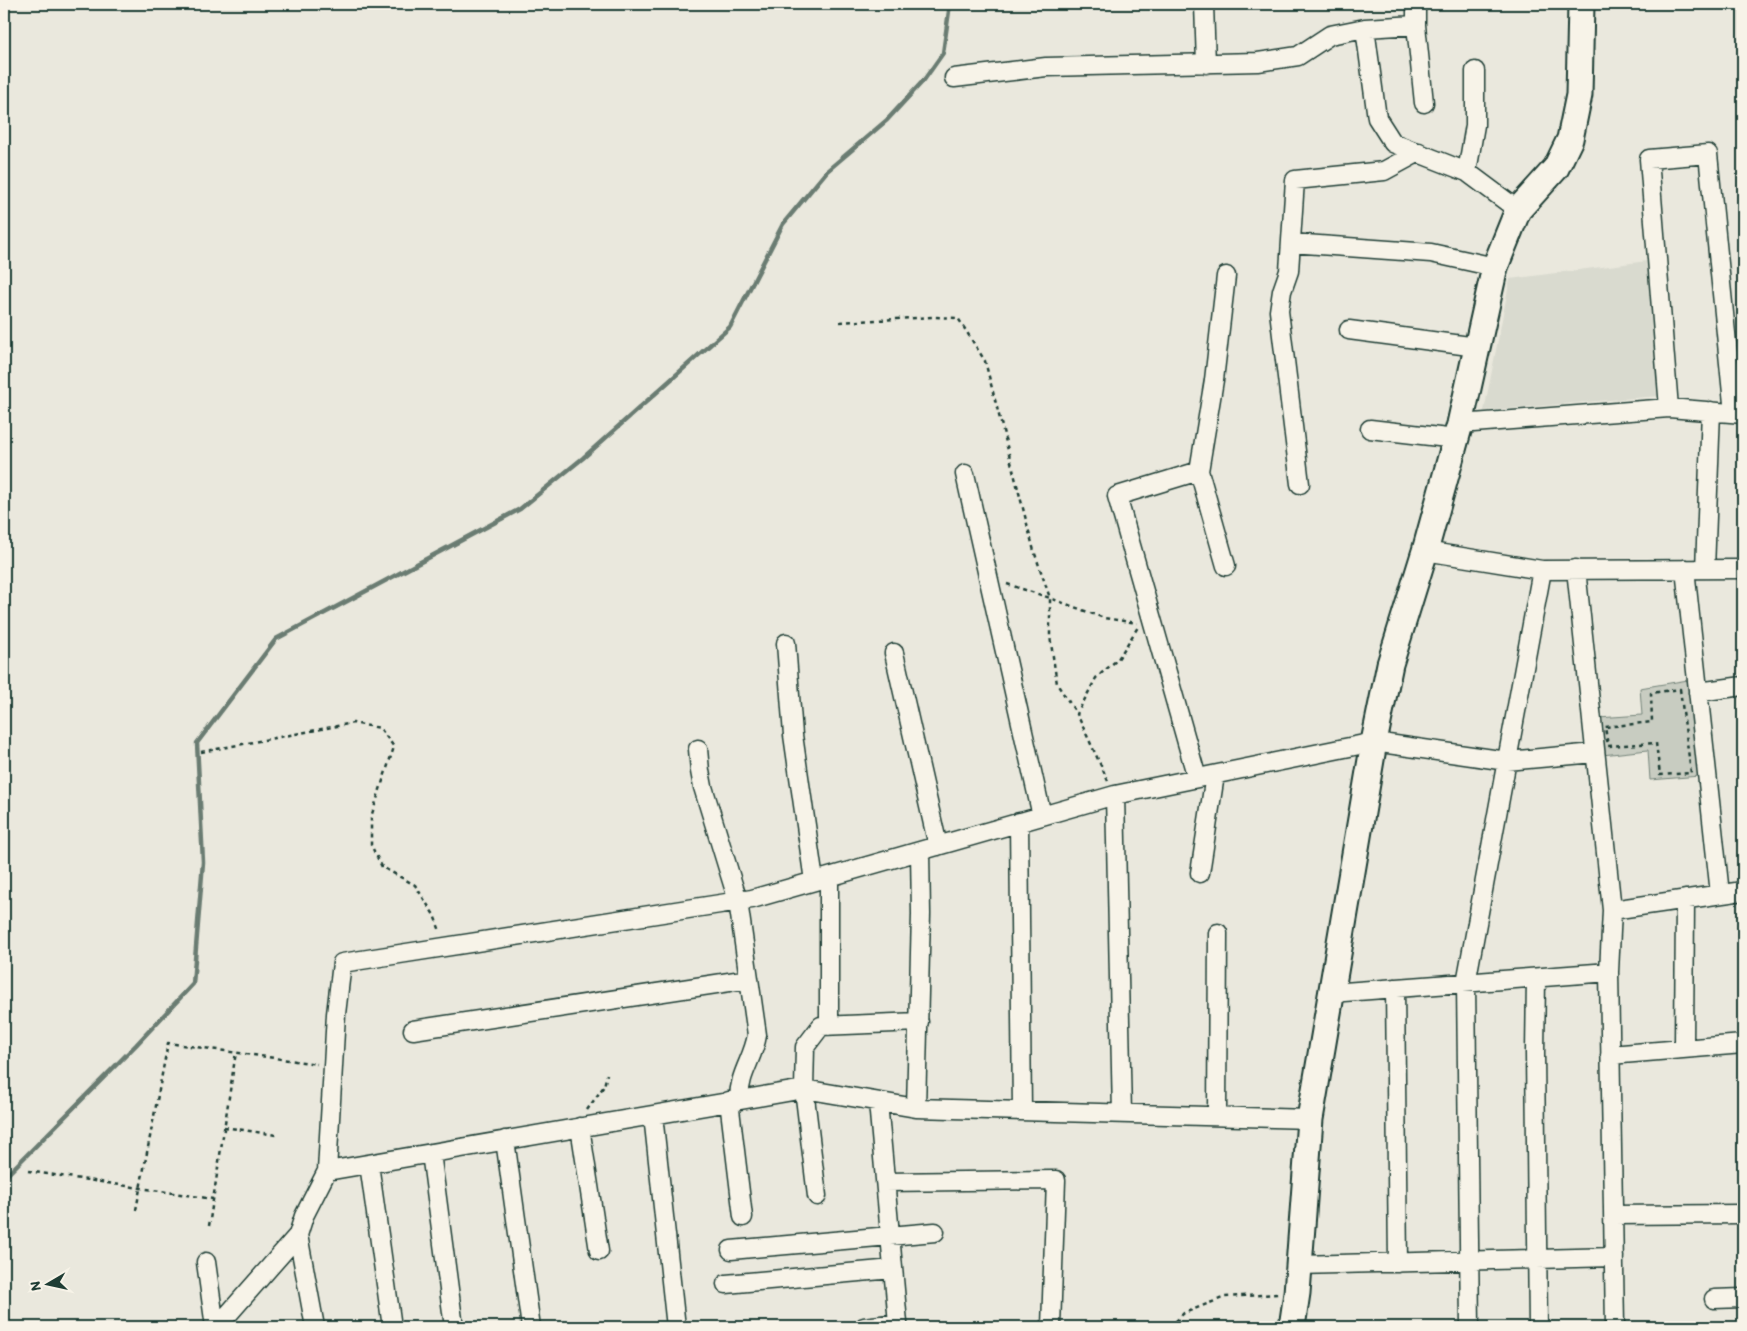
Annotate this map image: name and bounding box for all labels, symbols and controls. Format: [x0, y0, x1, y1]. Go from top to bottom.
north arrow [22, 1258, 72, 1308]
text: N [27, 1280, 45, 1292]

